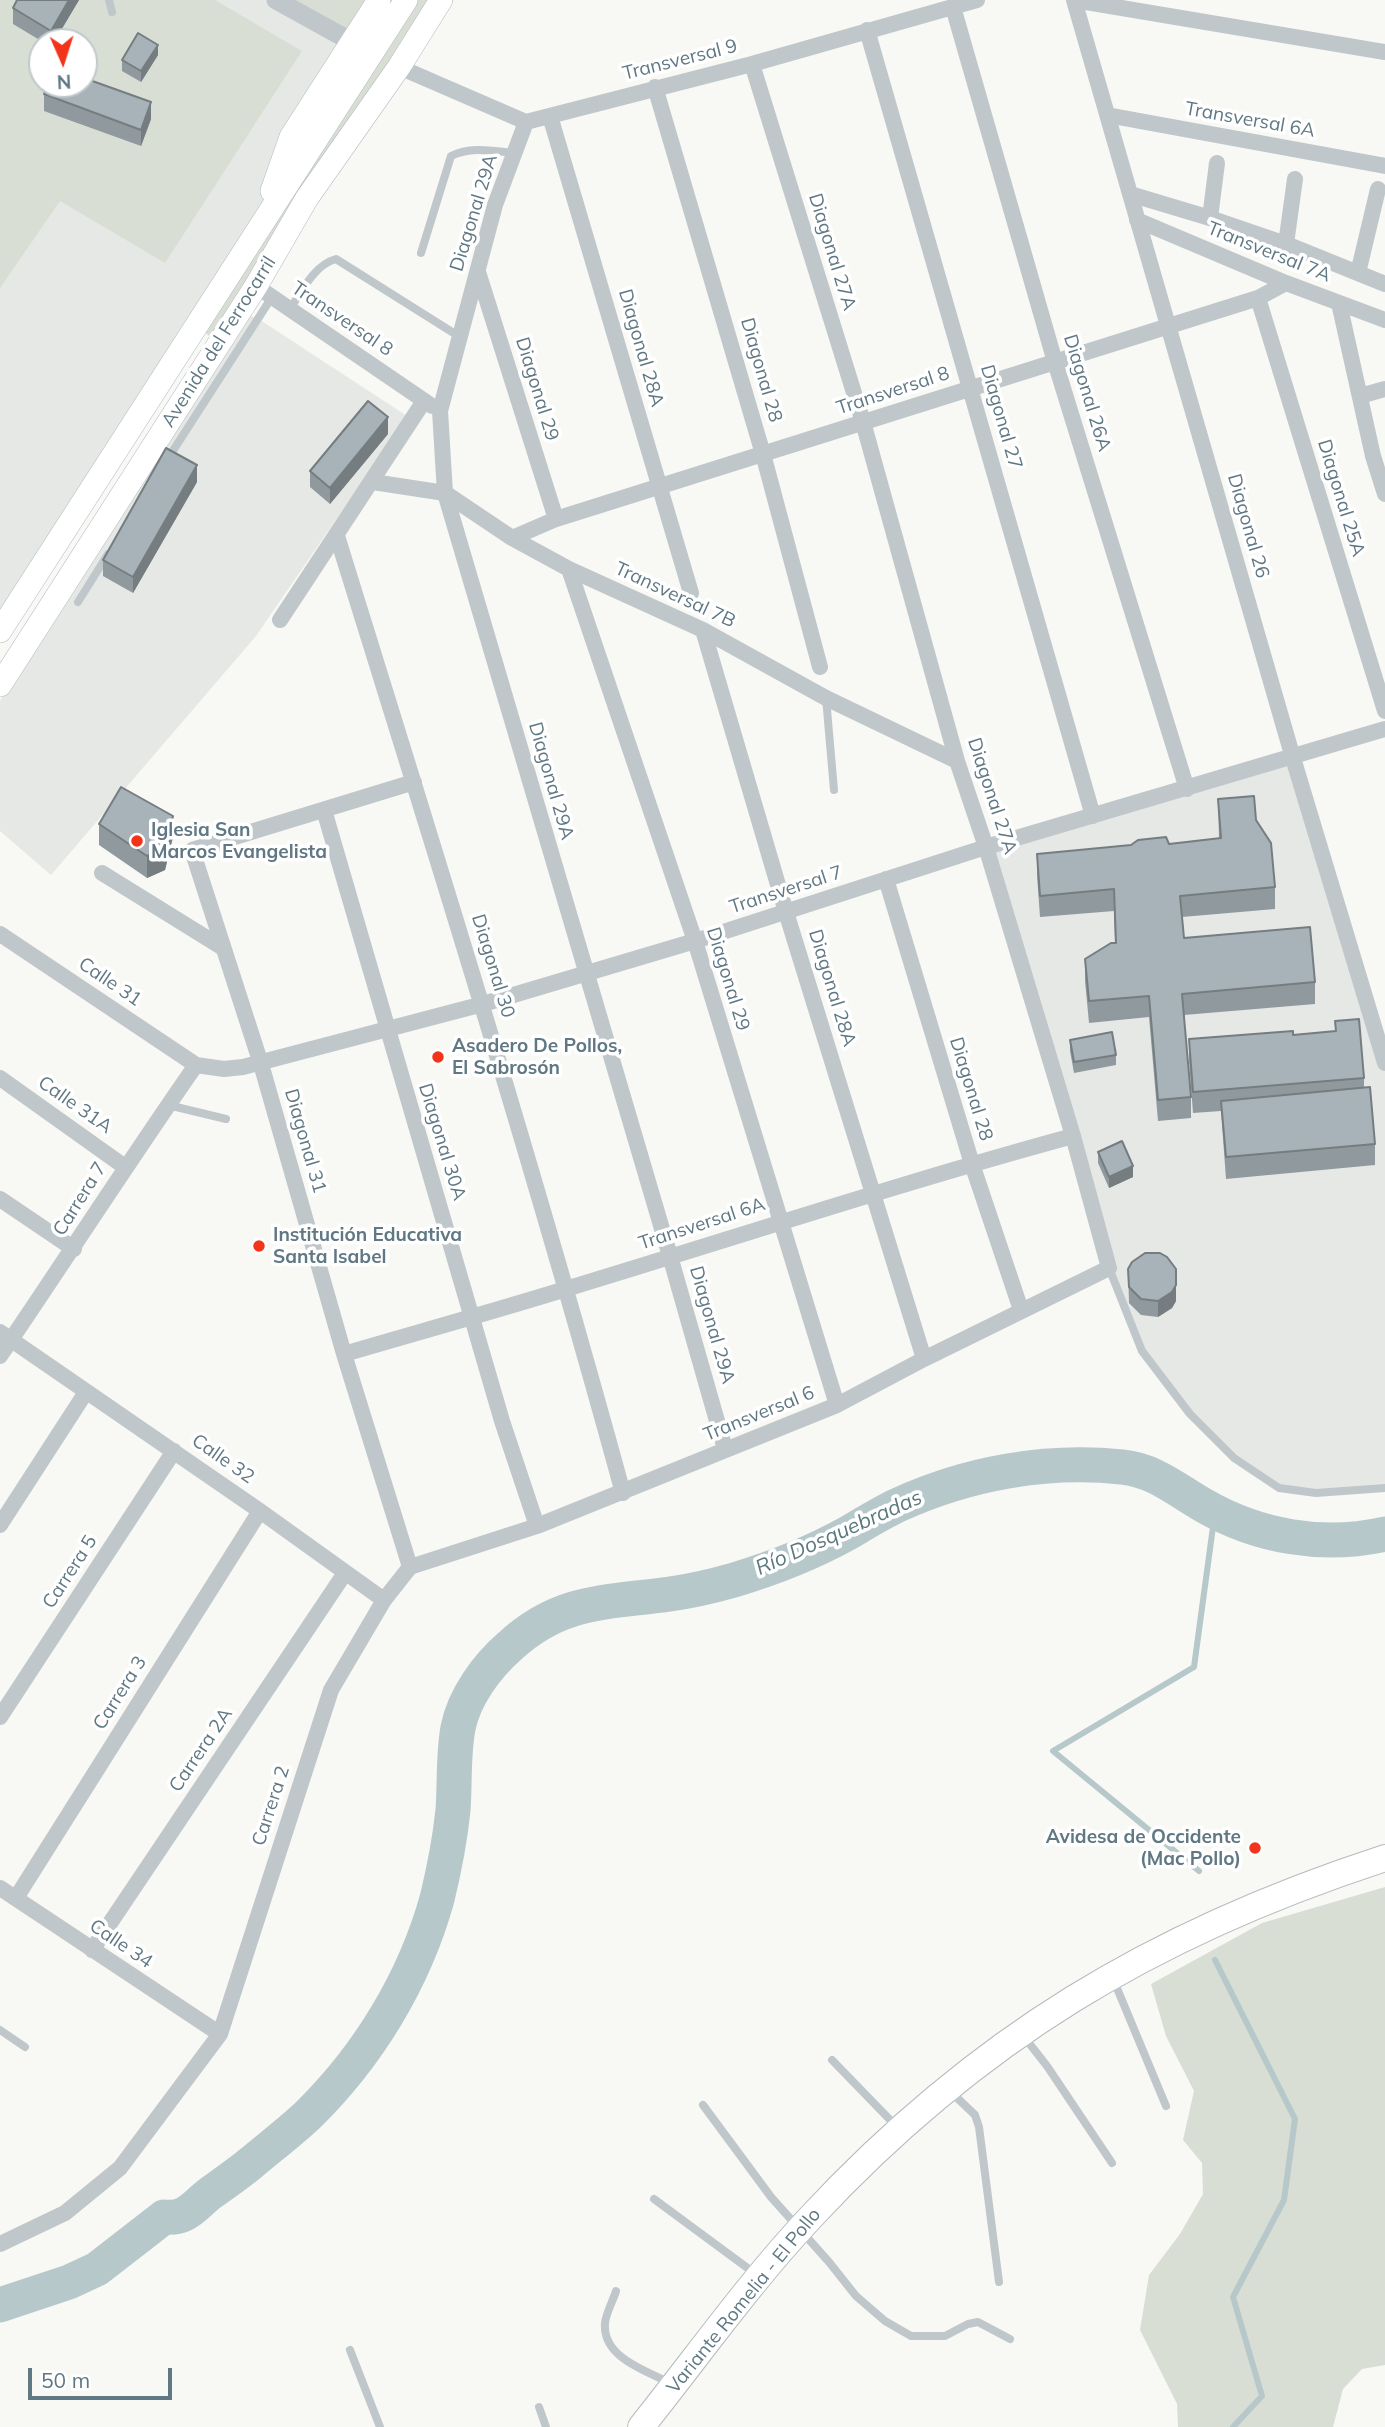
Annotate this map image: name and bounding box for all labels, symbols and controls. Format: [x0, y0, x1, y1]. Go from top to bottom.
north arrow [28, 28, 98, 98]
street label: Transversal 9 [620, 35, 740, 85]
text: N [56, 70, 72, 94]
street label: Transversal 6A [1183, 97, 1317, 143]
street label: Diagonal 29A [445, 152, 503, 274]
street label: Diagonal 27A [803, 191, 861, 313]
street label: Transversal 7A [1204, 217, 1334, 287]
street label: Avenida del Ferrocarril [157, 252, 281, 432]
street label: Transversal 8 [287, 277, 397, 361]
street label: Diagonal 28A [613, 287, 669, 409]
street label: Diagonal 28 [735, 315, 787, 425]
street label: Diagonal 26A [1058, 332, 1116, 454]
street label: Diagonal 29 [510, 334, 564, 444]
street label: Transversal 8 [834, 362, 952, 420]
street label: Diagonal 27 [975, 362, 1027, 472]
street label: Diagonal 25A [1312, 437, 1370, 559]
street label: Diagonal 26 [1222, 471, 1274, 581]
street label: Transversal 7B [611, 557, 739, 633]
street label: Diagonal 29A [523, 720, 579, 842]
street label: Diagonal 27A [962, 735, 1022, 857]
place label: Iglesia San Marcos Evangelista [151, 819, 327, 863]
marker: Iglesia San Marcos Evangelista [129, 833, 145, 849]
street label: Transversal 7 [727, 861, 845, 919]
street label: Diagonal 30 [466, 911, 520, 1021]
street label: Diagonal 29 [701, 924, 755, 1034]
street label: Diagonal 28A [803, 927, 861, 1049]
street label: Calle 31 [74, 953, 146, 1011]
street label: Diagonal 28 [944, 1034, 998, 1144]
place label: Asadero De Pollos, El Sabrosón [452, 1035, 622, 1079]
marker: Asadero De Pollos, El Sabrosón [430, 1049, 446, 1065]
street label: Calle 31A [34, 1071, 116, 1139]
street label: Diagonal 30A [413, 1081, 471, 1203]
street label: Diagonal 31 [279, 1086, 331, 1196]
street label: Carrera 7 [48, 1158, 112, 1240]
street label: Transversal 6A [636, 1193, 768, 1255]
place label: Institución Educativa Santa Isabel [273, 1224, 462, 1268]
marker: Institución Educativa Santa Isabel [251, 1238, 267, 1254]
street label: Diagonal 29A [684, 1264, 740, 1386]
street label: Transversal 6 [700, 1381, 818, 1447]
street label: Calle 32 [187, 1429, 259, 1489]
water label: Río Dosquebradas [752, 1485, 926, 1581]
street label: Carrera 5 [38, 1531, 102, 1613]
street label: Carrera 3 [88, 1652, 152, 1734]
street label: Carrera 2A [165, 1704, 237, 1796]
street label: Carrera 2 [247, 1763, 295, 1849]
place label: Avidesa de Occidente (Mac Pollo) [1046, 1826, 1241, 1870]
marker: Avidesa de Occidente (Mac Pollo) [1247, 1840, 1263, 1856]
street label: Calle 34 [85, 1915, 157, 1973]
street label: Variante Romelia - El Pollo [662, 2204, 826, 2398]
scale bar [32, 2354, 175, 2398]
text: 50 m [41, 2367, 90, 2393]

